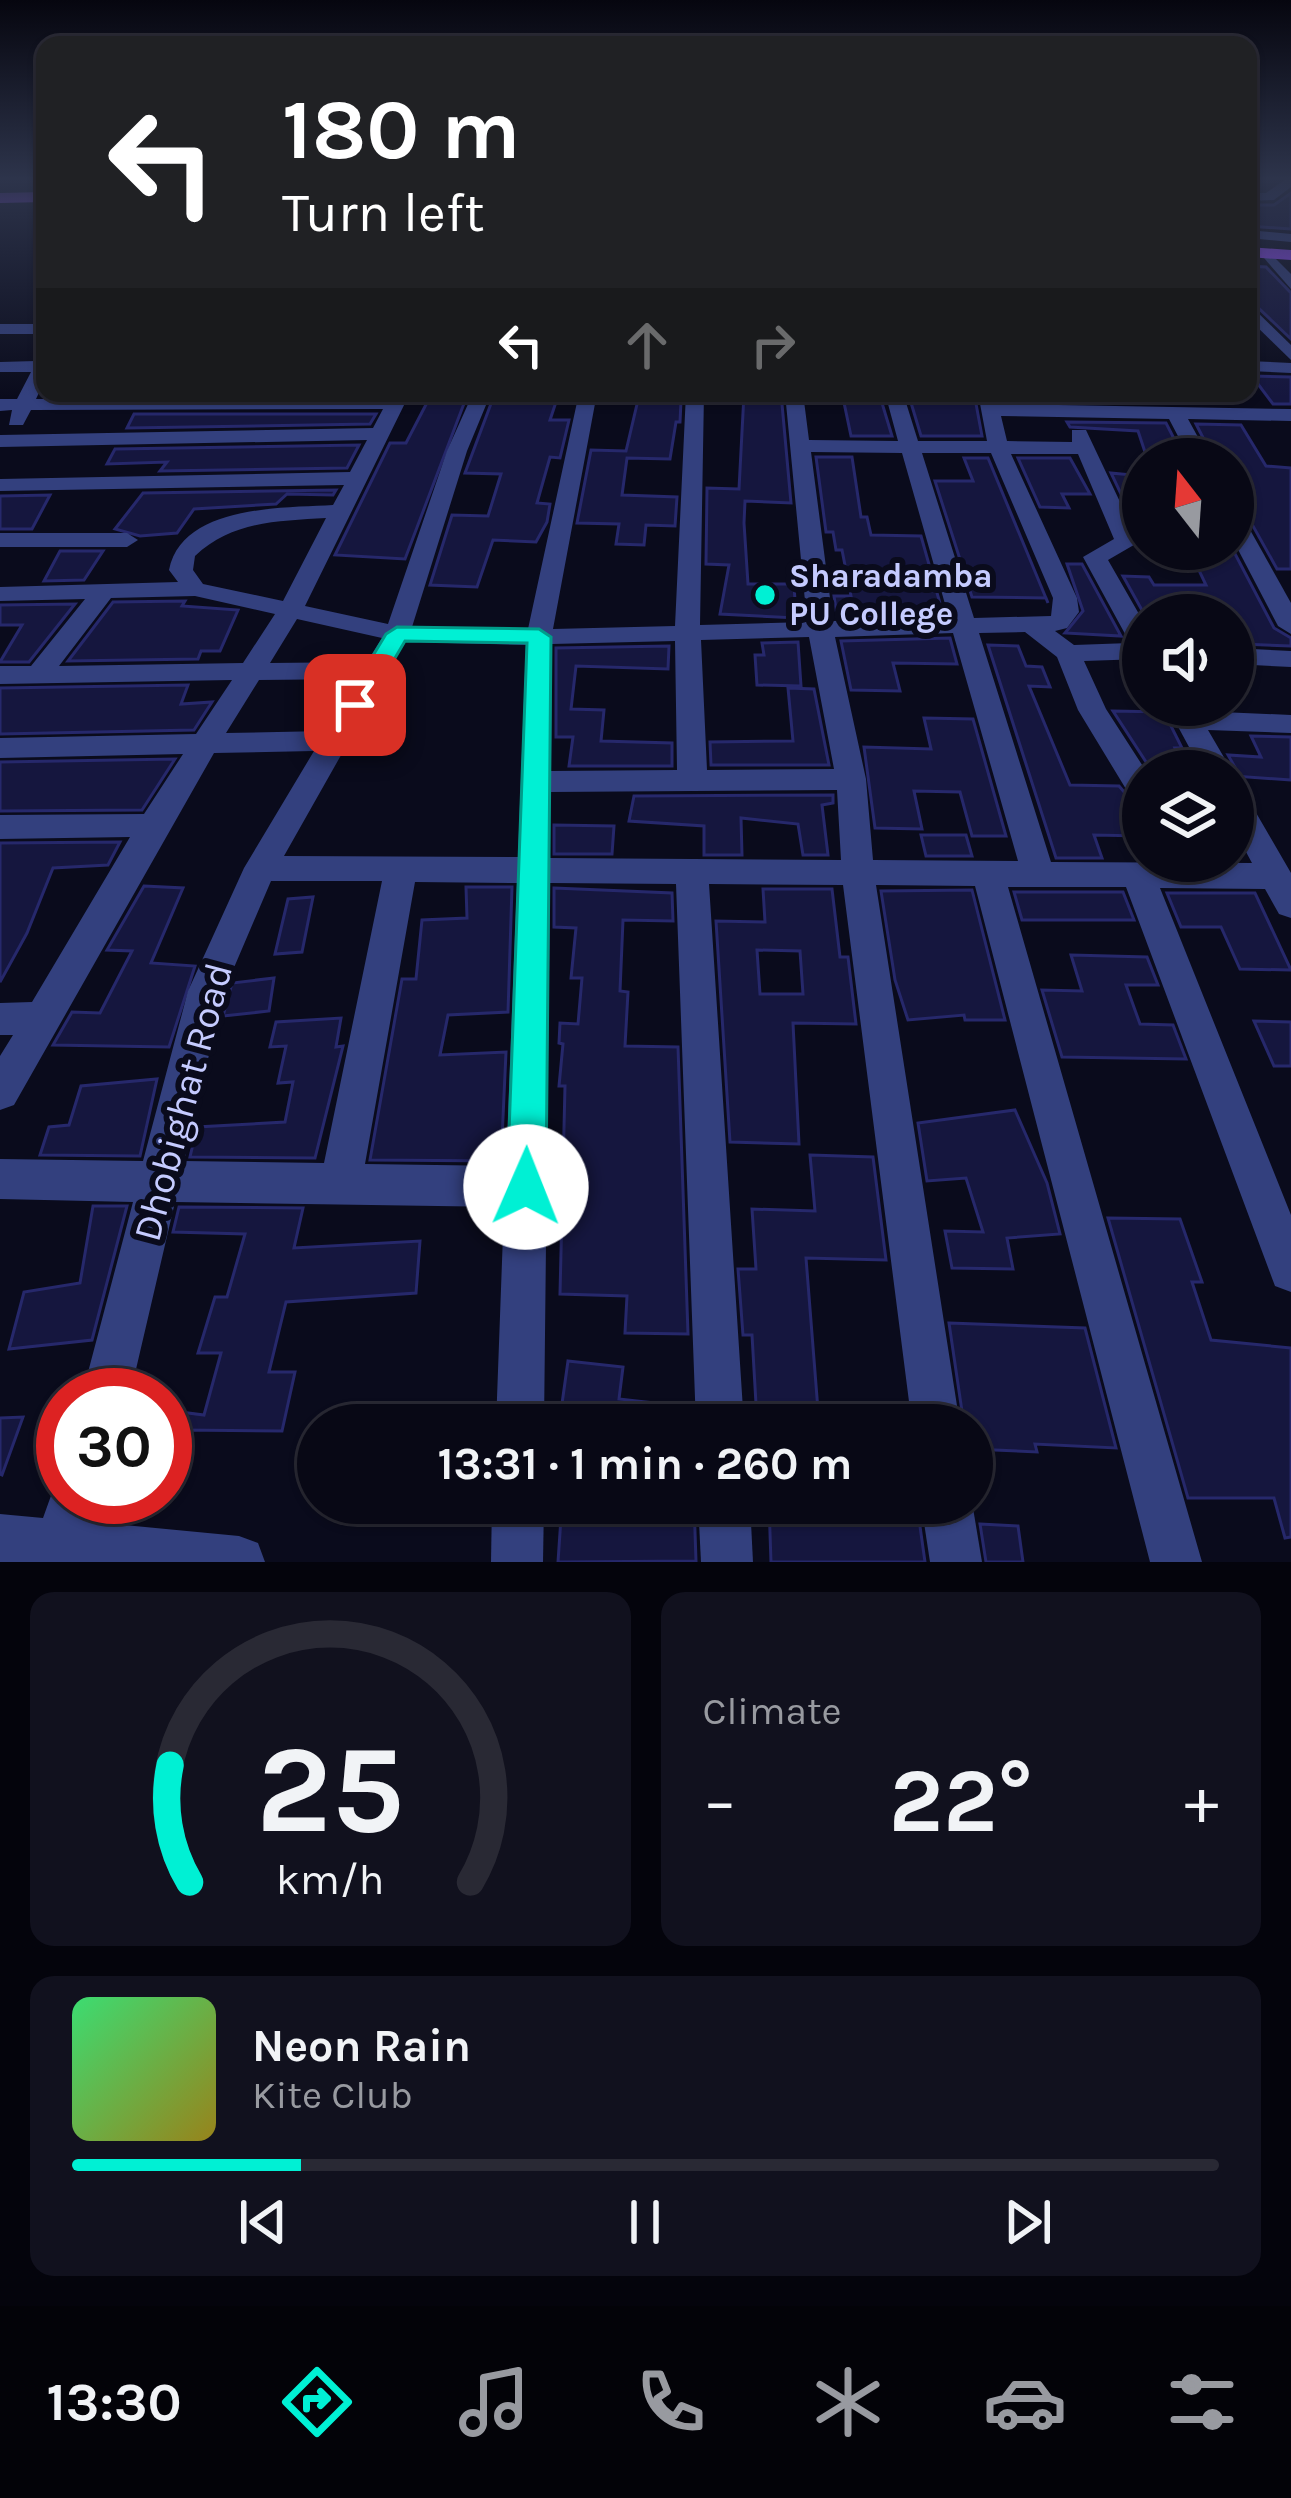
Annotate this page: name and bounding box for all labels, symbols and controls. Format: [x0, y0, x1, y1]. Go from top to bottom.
text: 180 m [282, 81, 520, 179]
icon: left [84, 84, 240, 240]
text: Turn left [282, 181, 485, 245]
icon: left [488, 312, 554, 378]
icon: ahead [614, 312, 680, 378]
icon: right [740, 312, 806, 378]
north arrow [1122, 438, 1254, 570]
map controls [1122, 438, 1254, 882]
place label: Sharadamba PU College [789, 557, 993, 633]
marker: Sharadamba PU College [752, 582, 778, 608]
button: sound [1122, 594, 1254, 726]
pin [304, 654, 406, 756]
icon: arrive [322, 672, 388, 738]
button: layers [1122, 750, 1254, 882]
street label: Dhobighat Road [124, 958, 242, 1246]
position arrow [463, 1124, 589, 1250]
speed limit sign: 30 [36, 1368, 192, 1524]
text: 13:31 · 1 min · 260 m [437, 1438, 853, 1490]
text: Climate [703, 1688, 842, 1734]
text: 25 [256, 1717, 404, 1862]
text: 22° [889, 1748, 1033, 1854]
text: − [703, 1762, 737, 1840]
text: + [1184, 1762, 1219, 1840]
text: km/h [276, 1855, 385, 1905]
text: Neon Rain [252, 2020, 471, 2072]
text: Kite Club [252, 2072, 413, 2118]
icon: previous [230, 2189, 296, 2255]
icon: pause [612, 2189, 678, 2255]
icon: next [995, 2189, 1061, 2255]
icon: directions [275, 2360, 359, 2444]
icon: music [452, 2360, 536, 2444]
icon: phone [629, 2360, 713, 2444]
icon: climate [806, 2360, 890, 2444]
icon: car [983, 2360, 1067, 2444]
icon: filters [1160, 2360, 1244, 2444]
text: 13:30 [47, 2370, 182, 2434]

